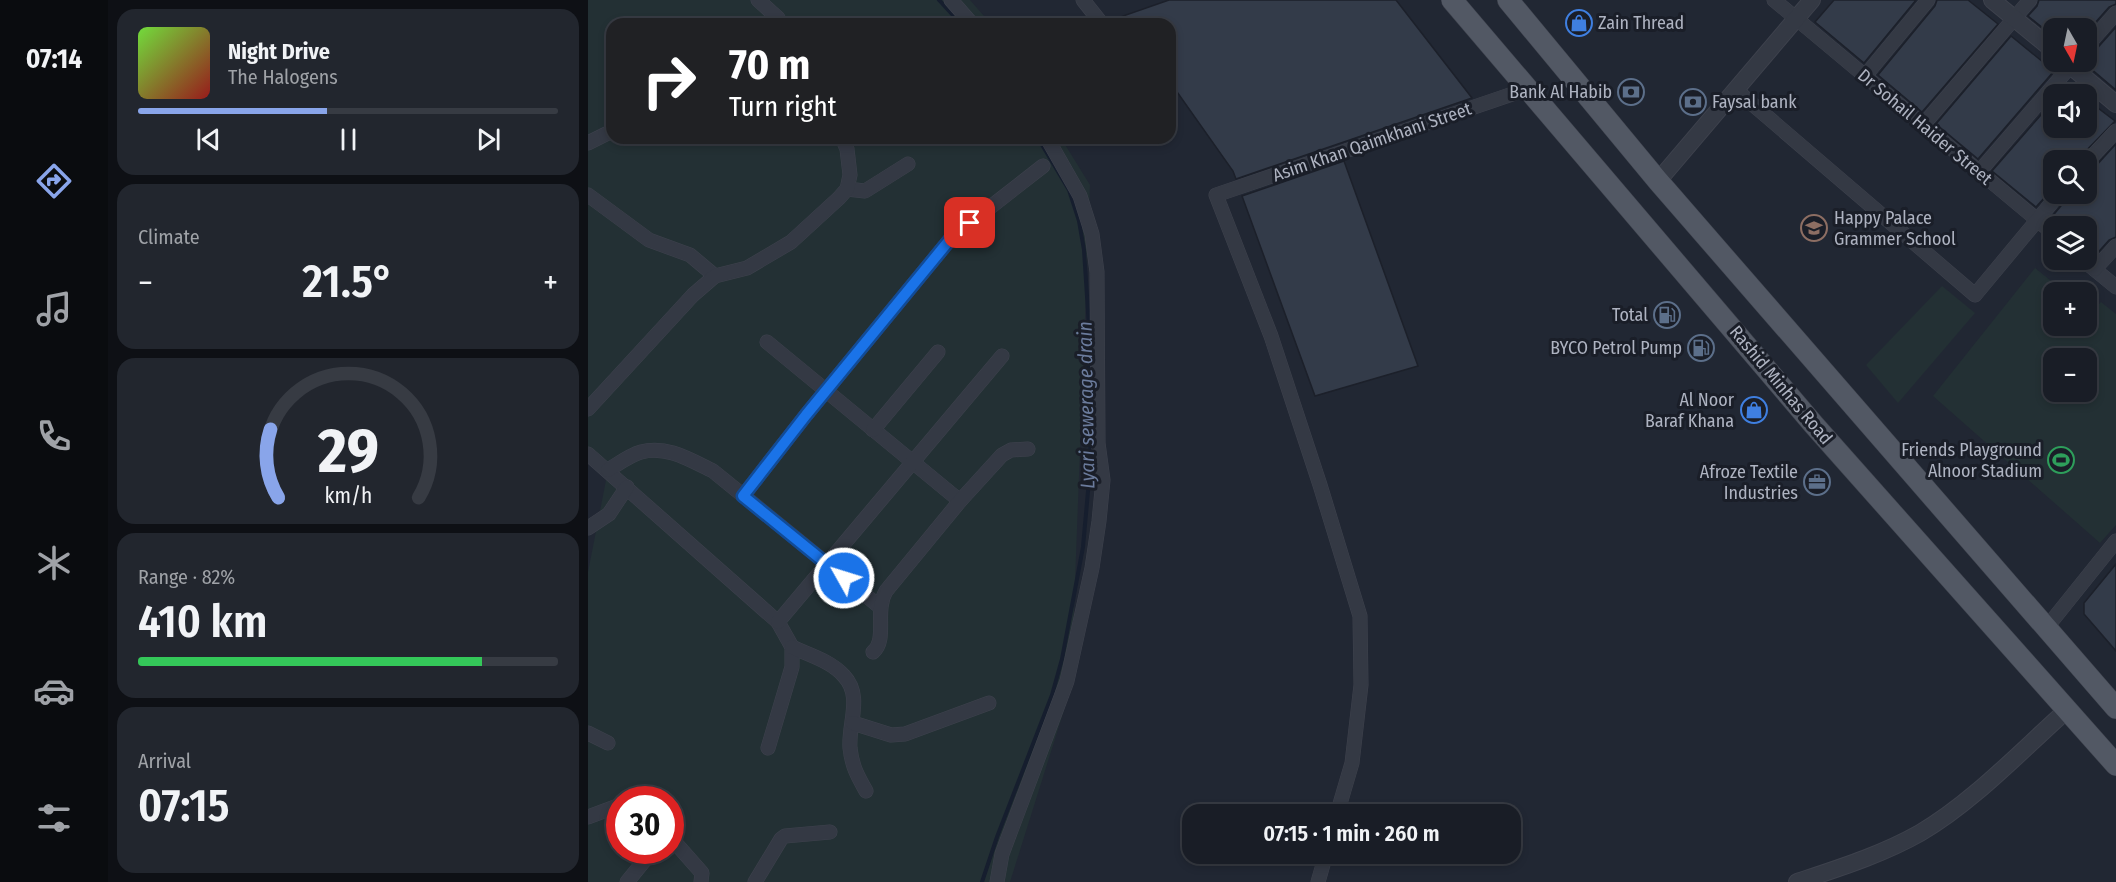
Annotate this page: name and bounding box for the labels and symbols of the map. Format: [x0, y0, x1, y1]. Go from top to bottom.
shop icon: Zain Thread [1564, 8, 1594, 38]
place label: Zain Thread [1598, 12, 1684, 34]
north arrow [2043, 18, 2097, 72]
street label: Dr Sohail Haider Street [1853, 64, 1997, 190]
bank icon: Bank Al Habib [1616, 77, 1646, 107]
place label: Bank Al Habib [1509, 81, 1612, 103]
bank icon: Faysal bank [1678, 87, 1708, 117]
place label: Faysal bank [1712, 91, 1797, 113]
street label: Asim Khan Qaimkhani Street [1270, 98, 1474, 186]
pin [944, 197, 995, 248]
place label: Happy Palace Grammer School [1834, 207, 1956, 250]
school or university icon: Happy Palace Grammer School [1799, 213, 1829, 243]
fuel station icon: Total [1652, 300, 1682, 330]
place label: Total [1612, 304, 1648, 326]
water label: Lyari sewerage drain [1073, 321, 1099, 489]
street label: Rashid Minhas Road [1725, 321, 1837, 449]
fuel station icon: BYCO Petrol Pump [1686, 333, 1716, 363]
place label: BYCO Petrol Pump [1550, 337, 1682, 359]
place label: Al Noor Baraf Khana [1645, 389, 1735, 432]
shop icon: Al Noor Baraf Khana [1739, 395, 1769, 425]
place label: Friends Playground Alnoor Stadium [1901, 439, 2042, 482]
sports icon: Friends Playground Alnoor Stadium [2046, 445, 2076, 475]
place label: Afroze Textile Industries [1700, 461, 1798, 504]
office icon: Afroze Textile Industries [1802, 467, 1832, 497]
position arrow [812, 546, 876, 610]
speed limit sign: 30 [606, 786, 684, 864]

